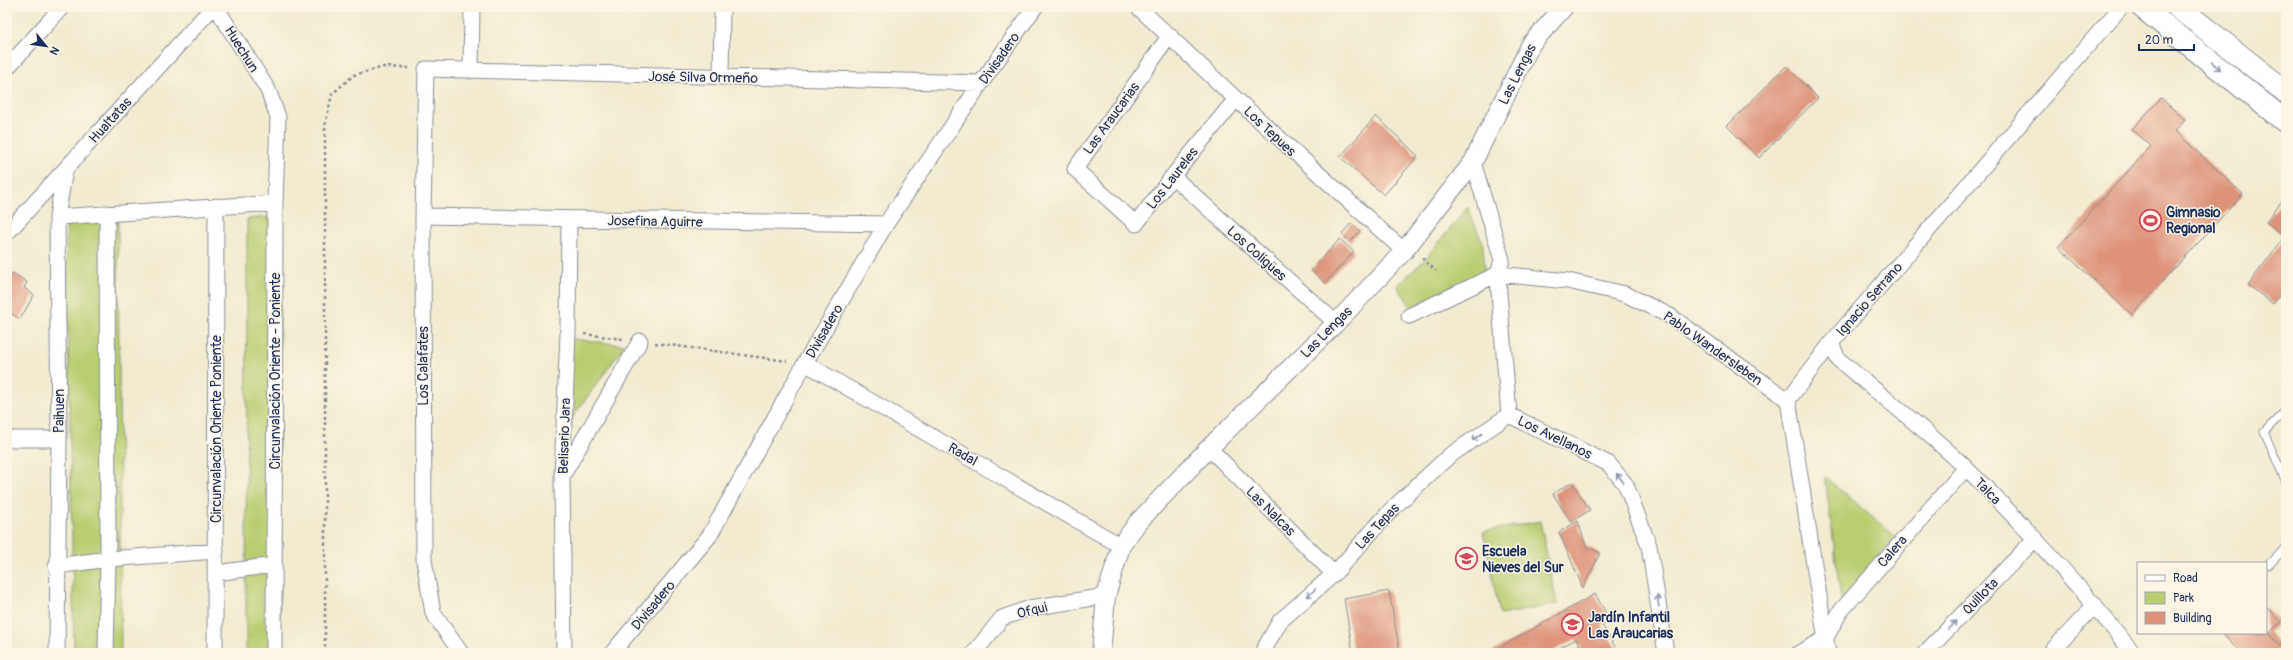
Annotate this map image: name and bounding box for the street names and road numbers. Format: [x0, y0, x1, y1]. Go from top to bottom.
street label: Huechun [221, 23, 262, 76]
street label: Divisadero [975, 29, 1024, 87]
street label: Las Lengas [1495, 40, 1540, 107]
street label: José Silva Ormeño [648, 68, 758, 87]
street label: Las Araucarias [1080, 78, 1144, 158]
street label: Hualtatas [85, 93, 136, 147]
street label: Los Tepues [1240, 103, 1300, 160]
street label: Los Laureles [1143, 143, 1202, 213]
street label: Josefina Aguirre [607, 212, 703, 231]
street label: Los Coligües [1223, 222, 1290, 285]
street label: Ignacio Serrano [1833, 259, 1906, 340]
street label: Circunvalación Oriente - Poniente [267, 272, 284, 469]
street label: Divisadero [802, 301, 847, 361]
street label: Las Lengas [1297, 303, 1356, 362]
street label: Pablo Wandersleben [1660, 308, 1766, 389]
street label: Los Calafates [415, 325, 432, 406]
street label: Circunvalación Oriente Poniente [208, 335, 225, 523]
street label: Paihuen [51, 389, 68, 433]
street label: Belisario Jara [555, 398, 574, 474]
street label: Los Avellanos [1515, 412, 1596, 463]
street label: Radal [945, 439, 981, 470]
street label: Talca [1971, 475, 2004, 508]
street label: Las Nalcas [1242, 483, 1299, 540]
street label: Las Tepas [1352, 499, 1403, 553]
street label: Calera [1874, 532, 1911, 571]
street label: Quillota [1959, 574, 2002, 618]
street label: Divisadero [628, 577, 679, 634]
street label: Ofqui [1015, 598, 1050, 622]

